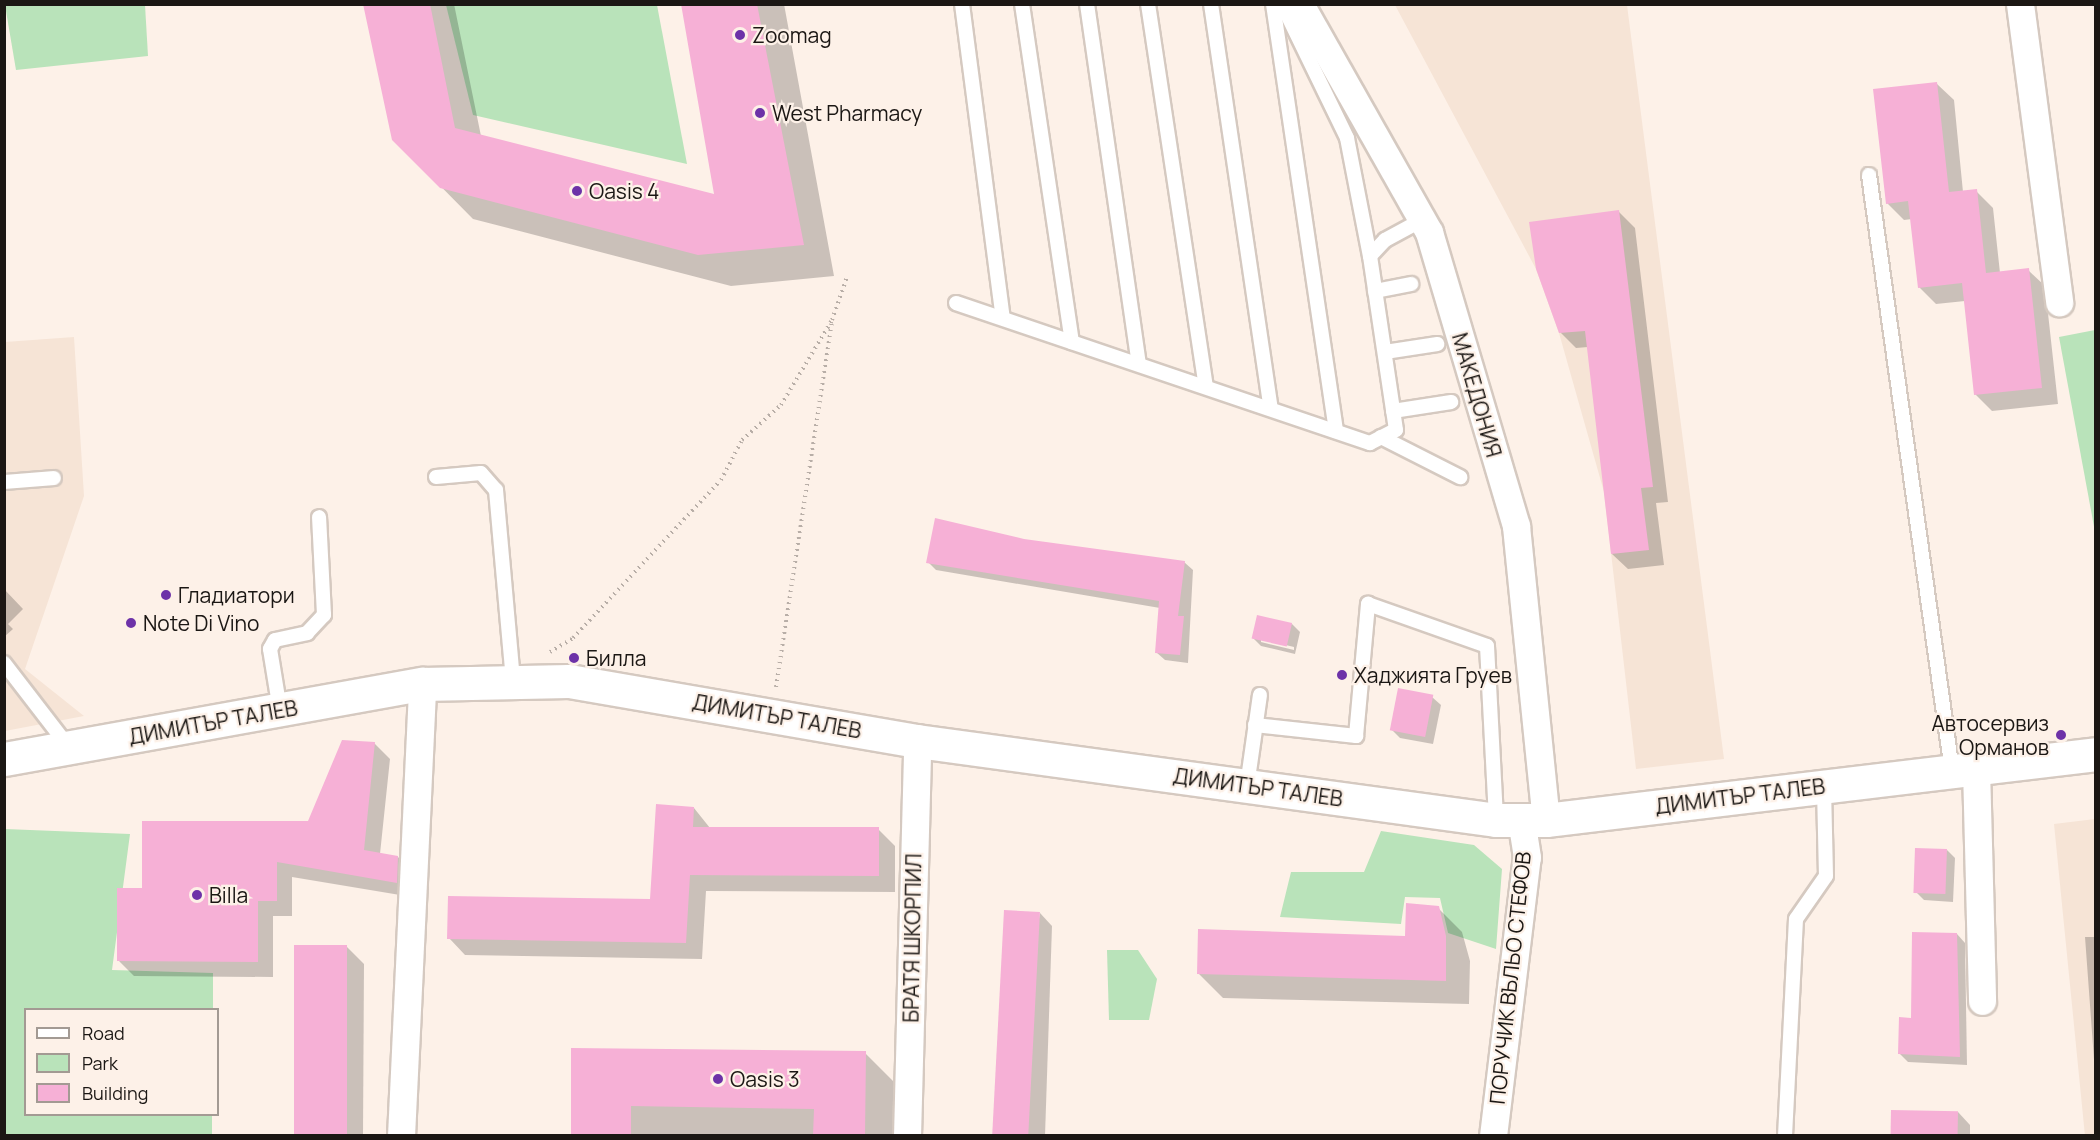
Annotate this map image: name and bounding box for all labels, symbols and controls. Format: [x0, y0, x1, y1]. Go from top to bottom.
place label: Zoomag [752, 22, 832, 48]
marker: Zoomag [733, 28, 747, 42]
place label: West Pharmacy [772, 100, 922, 126]
marker: West Pharmacy [753, 106, 767, 120]
place label: Oasis 4 [589, 178, 659, 204]
marker: Oasis 4 [570, 184, 584, 198]
street label: МАКЕДОНИЯ [1447, 330, 1507, 460]
place label: Гладиатори [178, 582, 295, 608]
marker: Гладиатори [159, 588, 173, 602]
place label: Note Di Vino [143, 610, 259, 636]
marker: Note Di Vino [124, 616, 138, 630]
place label: Билла [586, 645, 646, 671]
marker: Билла [567, 651, 581, 665]
place label: Хаджията Груев [1354, 662, 1512, 688]
marker: Хаджията Груев [1335, 668, 1349, 682]
street label: ДИМИТЪР ТАЛЕВ [690, 689, 864, 743]
street label: ДИМИТЪР ТАЛЕВ [126, 695, 300, 749]
place label: Автосервиз Орманов [1931, 710, 2049, 760]
marker: Автосервиз Орманов [2054, 728, 2068, 742]
street label: ДИМИТЪР ТАЛЕВ [1171, 763, 1345, 811]
street label: ДИМИТЪР ТАЛЕВ [1653, 773, 1827, 819]
street label: ПОРУЧИК ВЪЛЬО СТЕФОВ [1484, 850, 1536, 1106]
street label: БРАТЯ ШКОРПИЛ [898, 853, 926, 1023]
place label: Billa [209, 882, 248, 908]
marker: Billa [190, 888, 204, 902]
legend [24, 1008, 219, 1116]
text: Road [82, 1021, 125, 1045]
text: Park [82, 1051, 118, 1075]
place label: Oasis 3 [730, 1066, 800, 1092]
marker: Oasis 3 [711, 1072, 725, 1086]
text: Building [82, 1081, 148, 1105]

